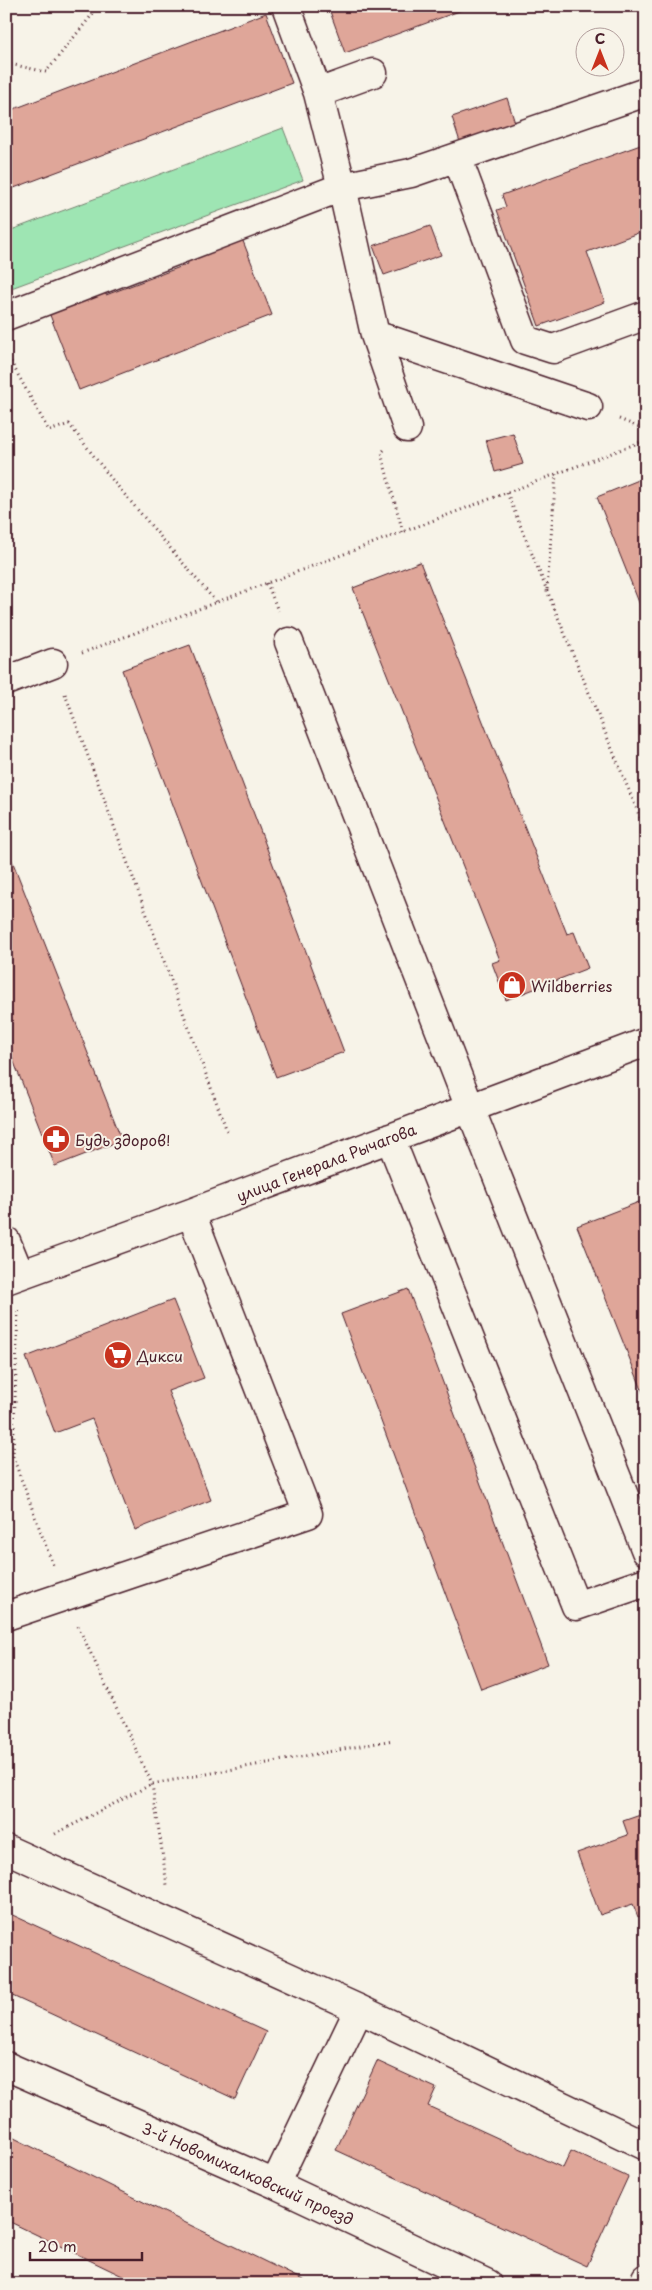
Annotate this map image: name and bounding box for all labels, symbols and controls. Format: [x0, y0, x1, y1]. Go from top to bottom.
north arrow [574, 28, 624, 78]
text: С [595, 28, 605, 49]
shop icon: Wildberries [497, 970, 527, 1000]
place label: Wildberries [531, 974, 613, 997]
street label: улица Генерала Рычагова [233, 1117, 420, 1207]
pharmacy icon: Будь здоров! [41, 1124, 71, 1154]
place label: Будь здоров! [75, 1128, 170, 1151]
supermarket icon: Дикси [103, 1340, 133, 1370]
place label: Дикси [136, 1344, 183, 1367]
street label: 3-й Новомихалковский проезд [139, 2116, 357, 2230]
scale bar [30, 2230, 142, 2262]
text: 20 m [38, 2234, 77, 2257]

